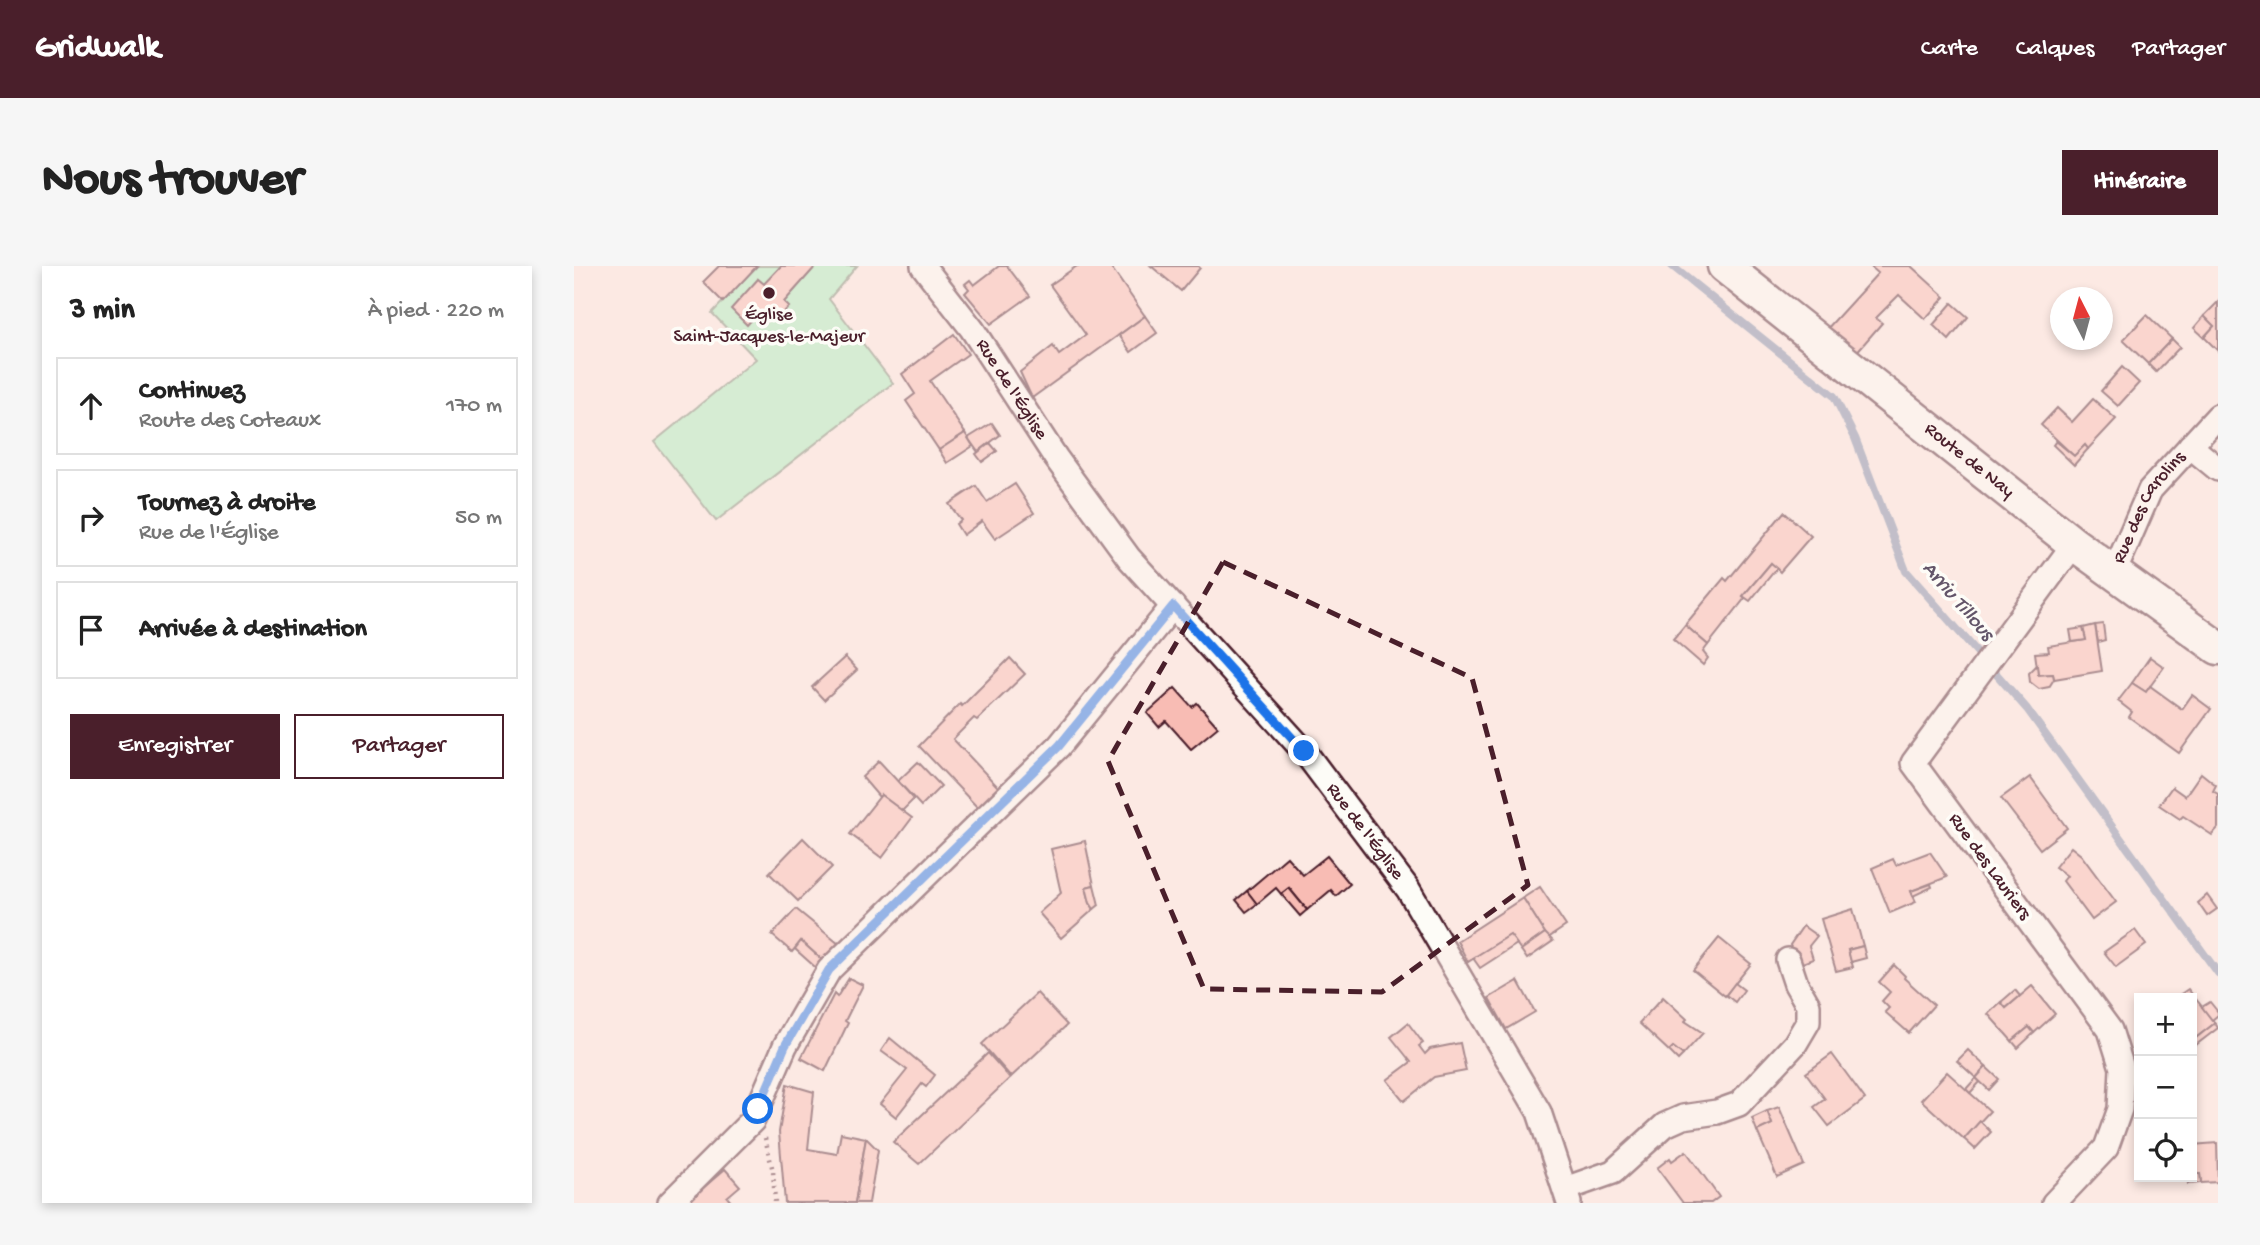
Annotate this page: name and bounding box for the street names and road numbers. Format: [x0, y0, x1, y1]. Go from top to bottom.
street label: Rue de l'Église [970, 335, 1053, 444]
street label: Route de Nay [1919, 418, 2019, 504]
street label: Rue des Carolins [2108, 446, 2192, 567]
street label: Rue de l'Église [1321, 779, 1409, 885]
street label: Rue des Lauriers [1943, 809, 2036, 926]

